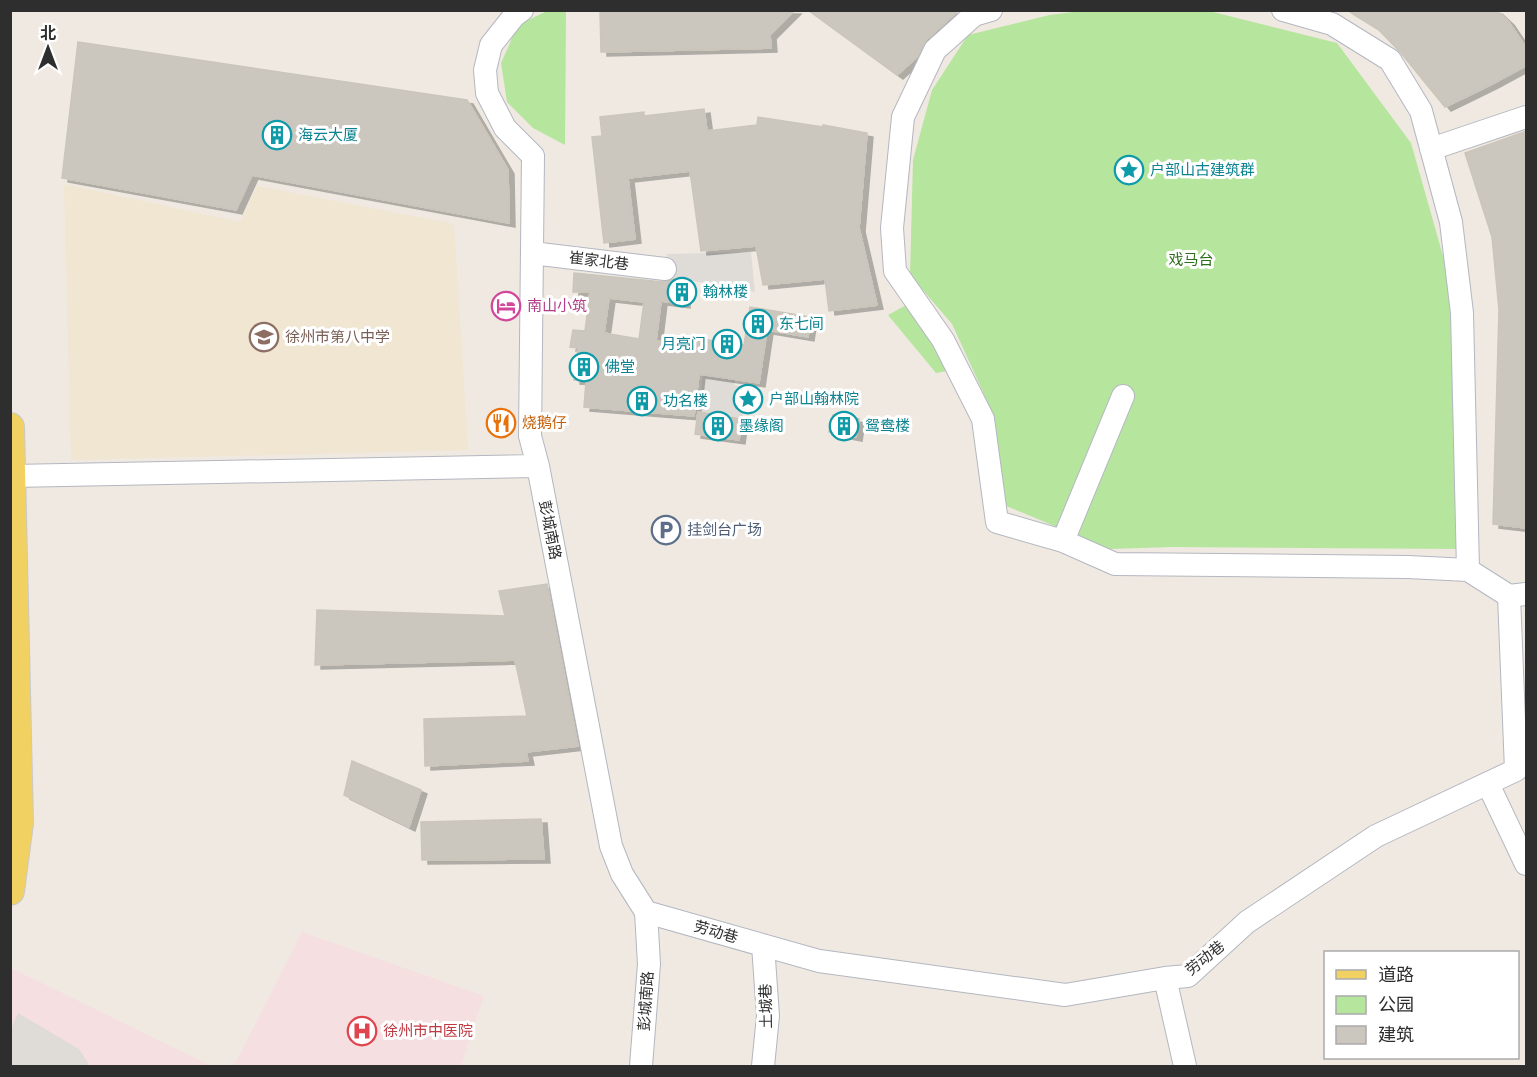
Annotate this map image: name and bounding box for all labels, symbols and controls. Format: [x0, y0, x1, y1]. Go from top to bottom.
north arrow [18, 18, 78, 78]
text: 北 [40, 23, 56, 45]
building icon: 海云大厦 [261, 119, 293, 151]
place label: 海云大厦 [298, 125, 358, 146]
place icon: 户部山古建筑群 [1113, 154, 1145, 186]
place label: 户部山古建筑群 [1150, 160, 1255, 181]
street label: 崔家北巷 [568, 247, 630, 276]
park label: 戏马台 [1168, 250, 1214, 271]
building icon: 翰林楼 [666, 276, 698, 308]
place label: 翰林楼 [703, 282, 748, 303]
hotel icon: 南山小筑 [490, 290, 522, 322]
place label: 南山小筑 [527, 296, 587, 317]
building icon: 东七间 [742, 308, 774, 340]
place label: 东七间 [779, 314, 824, 335]
school or university icon: 徐州市第八中学 [248, 321, 280, 353]
place label: 徐州市第八中学 [285, 327, 390, 348]
building icon: 月亮门 [711, 328, 743, 360]
place label: 月亮门 [661, 334, 706, 355]
building icon: 佛堂 [568, 351, 600, 383]
place label: 佛堂 [605, 357, 635, 378]
place icon: 户部山翰林院 [732, 383, 764, 415]
building icon: 功名楼 [626, 385, 658, 417]
place label: 户部山翰林院 [769, 389, 859, 410]
place label: 功名楼 [663, 391, 708, 412]
restaurant icon: 烧鹅仔 [485, 407, 517, 439]
building icon: 墨缘阁 [702, 410, 734, 442]
building icon: 鸳鸯楼 [828, 410, 860, 442]
place label: 烧鹅仔 [522, 413, 567, 434]
place label: 墨缘阁 [739, 416, 784, 437]
place label: 鸳鸯楼 [865, 416, 910, 437]
street label: 彭城南路 [533, 499, 566, 562]
parking icon: 挂剑台广场 [650, 514, 682, 546]
place label: 挂剑台广场 [687, 520, 762, 541]
street label: 劳动巷 [691, 916, 740, 949]
street label: 劳动巷 [1181, 936, 1229, 981]
legend [1324, 951, 1519, 1059]
text: 道路 [1378, 963, 1414, 988]
street label: 彭城南路 [634, 970, 659, 1032]
street label: 土城巷 [756, 983, 777, 1029]
text: 公园 [1378, 993, 1414, 1018]
hospital icon: 徐州市中医院 [346, 1015, 378, 1047]
place label: 徐州市中医院 [383, 1021, 473, 1042]
text: 建筑 [1378, 1023, 1414, 1048]

